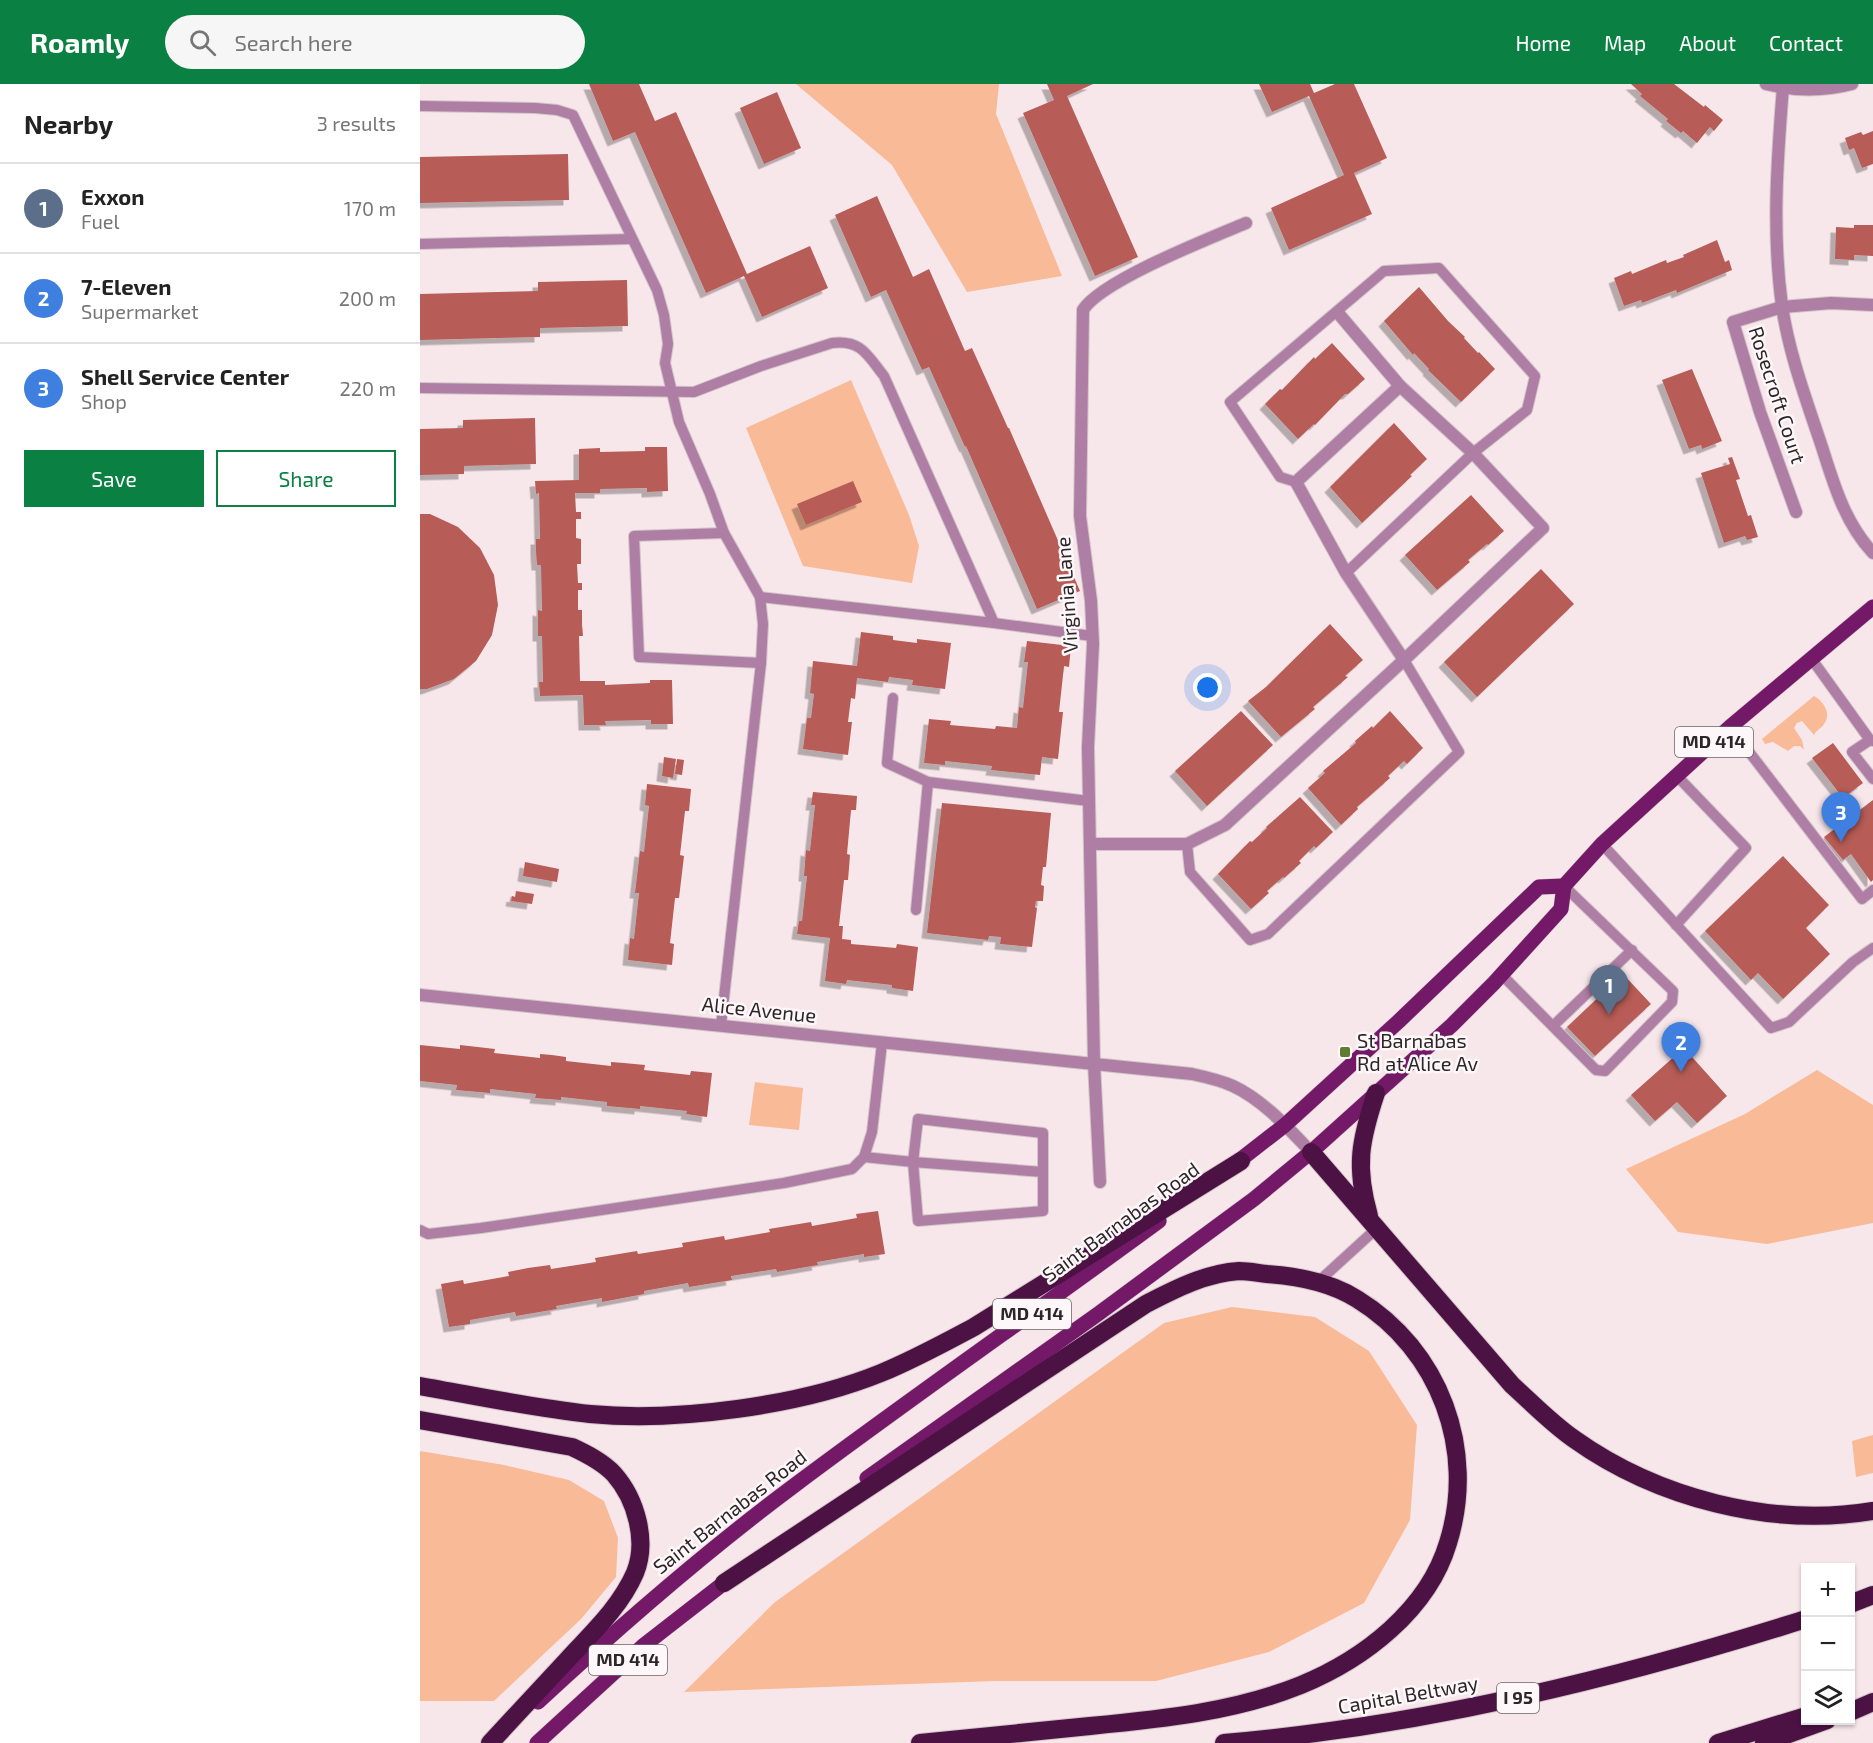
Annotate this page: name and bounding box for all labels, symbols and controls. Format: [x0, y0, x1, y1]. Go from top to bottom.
search box [165, 15, 585, 69]
text: Roamly [30, 25, 129, 59]
icon: search [186, 26, 219, 59]
text: Search here [234, 29, 353, 55]
text: Home [1515, 30, 1571, 55]
text: Map [1604, 30, 1646, 55]
text: About [1679, 30, 1736, 55]
text: Contact [1769, 30, 1843, 55]
text: Nearby [24, 108, 113, 139]
text: 3 results [317, 111, 396, 135]
text: Exxon [81, 183, 145, 209]
text: 1 [39, 196, 48, 220]
text: 170 m [344, 196, 396, 220]
text: Fuel [81, 209, 120, 233]
text: 7-Eleven [81, 273, 171, 299]
text: 2 [38, 286, 49, 310]
text: 200 m [339, 286, 396, 310]
text: Supermarket [81, 299, 199, 323]
street label: Rosecroft Court [1744, 323, 1812, 467]
text: Shell Service Center [81, 363, 289, 389]
text: 3 [38, 376, 49, 400]
text: 220 m [339, 376, 396, 400]
text: Shop [81, 389, 127, 413]
button: Save [24, 450, 204, 507]
button: Share [216, 450, 396, 507]
street label: Virginia Lane [1050, 536, 1082, 654]
your location [1193, 673, 1222, 702]
road number: MD 414 [1675, 727, 1753, 757]
pin: 3 [1822, 792, 1860, 842]
pin: 1 [1590, 966, 1628, 1015]
street label: Alice Avenue [701, 991, 817, 1027]
pin: 2 [1662, 1022, 1700, 1072]
place label: St Barnabas Rd at Alice Av [1357, 1028, 1479, 1075]
marker: St Barnabas Rd at Alice Av [1338, 1045, 1352, 1059]
street label: Saint Barnabas Road [1037, 1156, 1203, 1286]
road number: MD 414 [993, 1299, 1071, 1329]
street label: Saint Barnabas Road [648, 1444, 811, 1579]
map controls [1801, 1563, 1855, 1725]
button: + [1801, 1563, 1855, 1617]
button: − [1801, 1617, 1855, 1671]
road number: MD 414 [589, 1645, 667, 1675]
street label: Capital Beltway [1336, 1670, 1480, 1718]
button: layers [1801, 1671, 1855, 1725]
road number: I 95 [1497, 1683, 1539, 1713]

